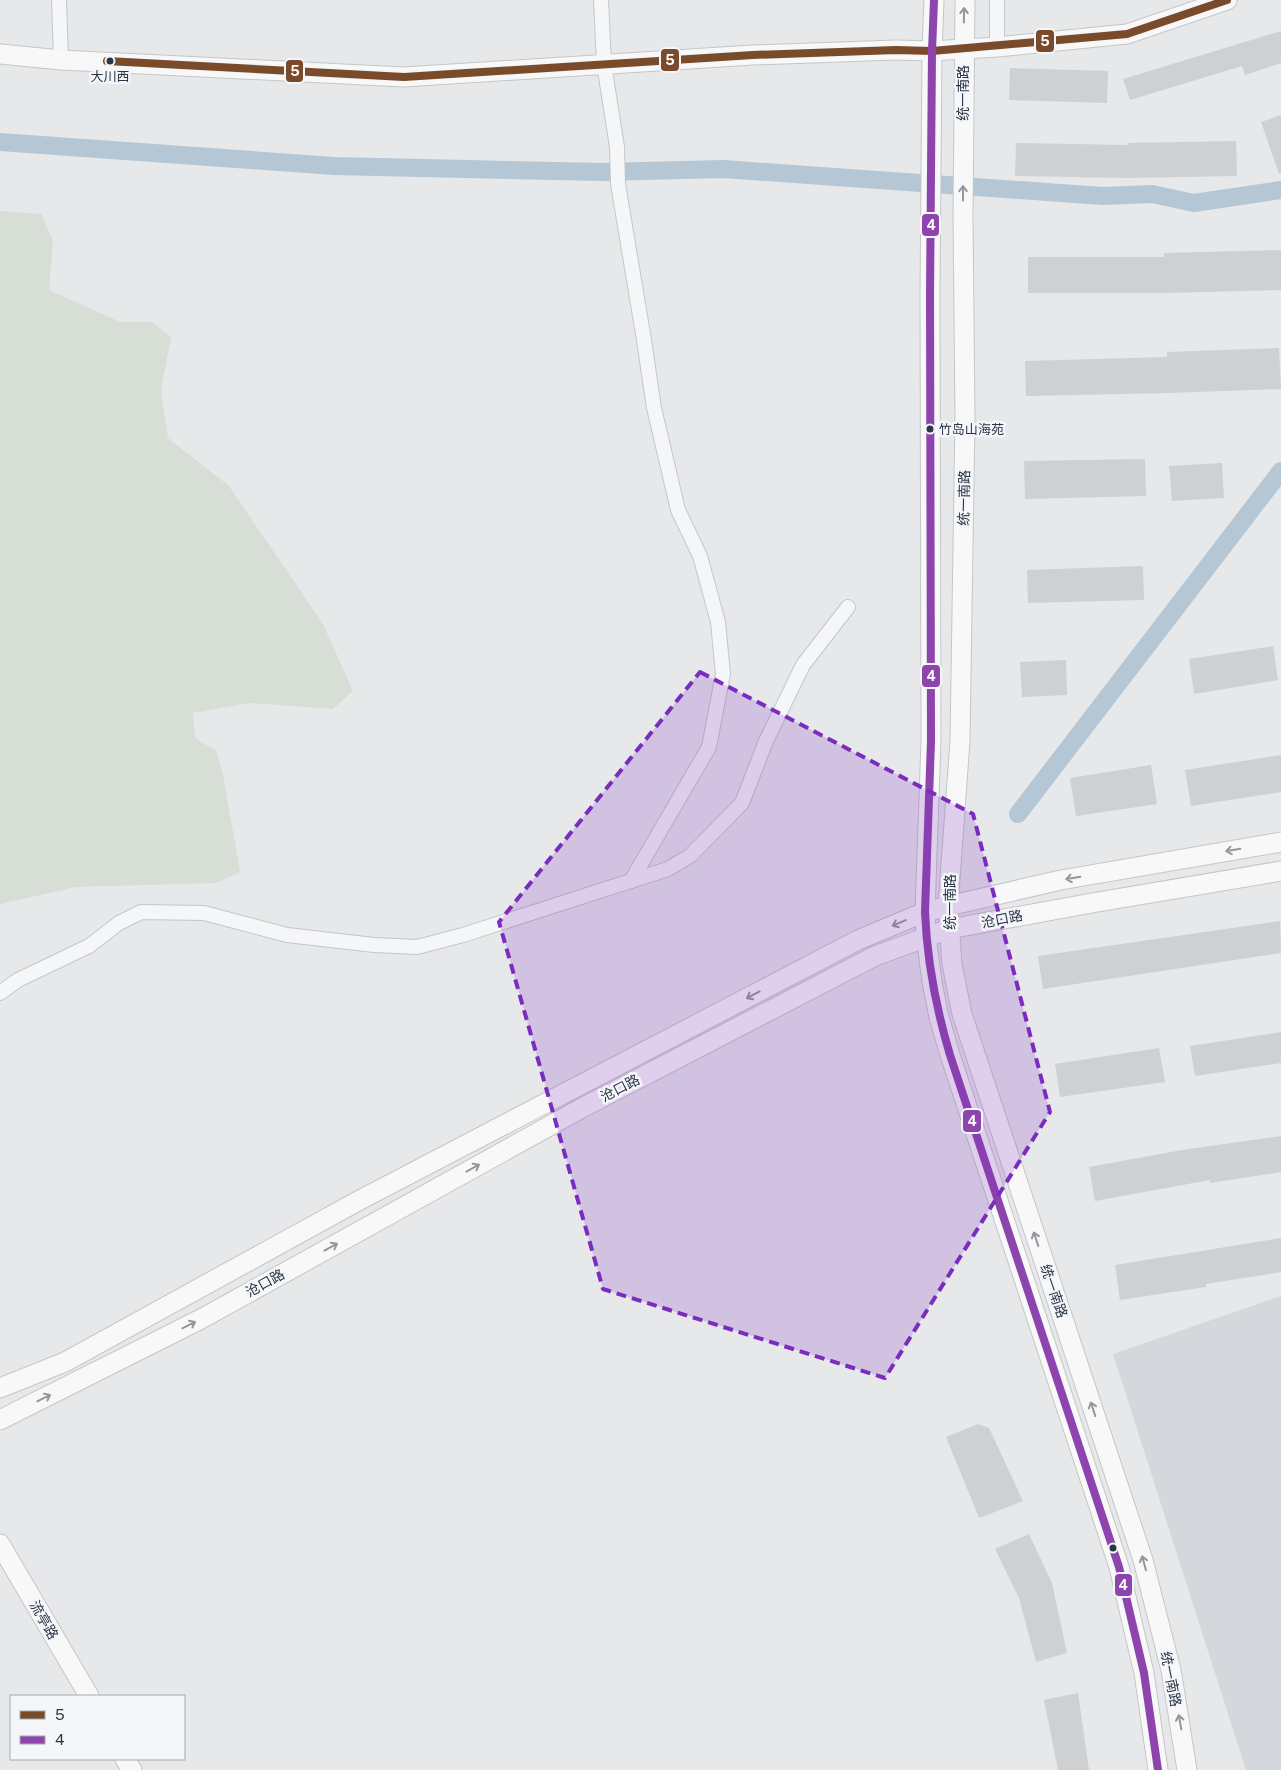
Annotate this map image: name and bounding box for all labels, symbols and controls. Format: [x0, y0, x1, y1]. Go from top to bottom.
one-way arrow [959, 8, 969, 24]
line badge: 5 [1035, 29, 1055, 53]
text: 5 [1040, 33, 1050, 49]
line badge: 5 [660, 48, 680, 72]
text: 5 [665, 52, 675, 68]
marker: 大川西 [105, 56, 115, 66]
line badge: 5 [285, 59, 304, 83]
text: 5 [290, 63, 300, 79]
street label: 统一南路 [955, 65, 971, 121]
place label: 大川西 [90, 69, 130, 84]
one-way arrow [958, 185, 968, 201]
line badge: 4 [921, 213, 940, 237]
text: 4 [926, 217, 936, 233]
place label: 竹岛山海苑 [939, 422, 1004, 437]
marker: 竹岛山海苑 [925, 424, 935, 434]
street label: 统一南路 [956, 470, 972, 526]
line badge: 4 [921, 664, 941, 688]
text: 4 [926, 668, 936, 684]
one-way arrow [1225, 846, 1241, 856]
street label: 统一南路 [942, 874, 958, 930]
one-way arrow [1065, 874, 1081, 884]
street label: 沧口路 [980, 907, 1024, 931]
one-way arrow [892, 918, 907, 928]
one-way arrow [746, 990, 761, 1000]
street label: 沧口路 [598, 1071, 642, 1105]
line badge: 4 [962, 1109, 982, 1133]
text: 4 [967, 1113, 977, 1129]
one-way arrow [466, 1163, 481, 1173]
one-way arrow [1031, 1231, 1040, 1247]
one-way arrow [323, 1241, 338, 1251]
street label: 统一南路 [1037, 1262, 1071, 1320]
street label: 沧口路 [243, 1266, 287, 1300]
one-way arrow [181, 1320, 196, 1329]
one-way arrow [36, 1393, 51, 1403]
one-way arrow [1088, 1402, 1097, 1417]
unlabelled marker [1108, 1543, 1118, 1553]
one-way arrow [1139, 1556, 1148, 1572]
line badge: 4 [1114, 1573, 1133, 1597]
text: 4 [1118, 1577, 1128, 1593]
street label: 流亭路 [27, 1598, 61, 1642]
street label: 统一南路 [1158, 1650, 1184, 1708]
legend [10, 1695, 185, 1760]
text: 5 [55, 1706, 65, 1723]
one-way arrow [1174, 1714, 1184, 1730]
text: 4 [55, 1731, 64, 1748]

